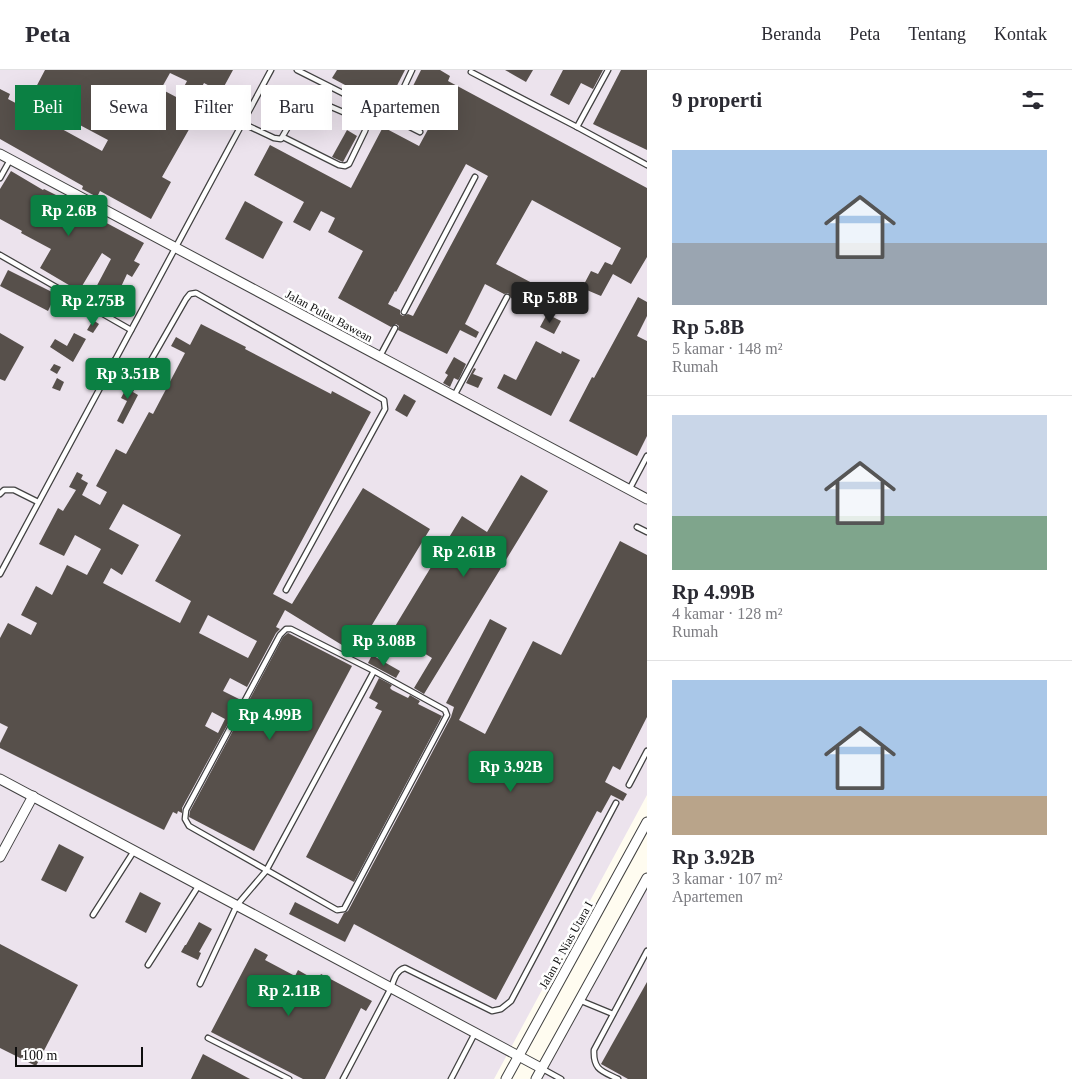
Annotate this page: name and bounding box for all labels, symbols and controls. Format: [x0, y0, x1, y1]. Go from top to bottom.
text: Peta [25, 21, 70, 47]
text: Beranda [761, 24, 821, 44]
text: Peta [849, 24, 880, 44]
text: Tentang [908, 24, 966, 44]
text: Kontak [994, 24, 1047, 44]
chip: Beli [15, 85, 81, 130]
chip: Sewa [91, 85, 166, 130]
chip: Filter [176, 85, 251, 130]
chip: Baru [261, 85, 332, 130]
chip: Apartemen [342, 85, 458, 130]
icon: filters [1019, 86, 1047, 114]
text: 9 properti [672, 88, 762, 112]
icon: home [815, 182, 905, 272]
pin: Rp 2.6B [23, 194, 115, 237]
text: Rp 2.6B [41, 202, 97, 219]
pin: Rp 5.8B [504, 282, 596, 324]
pin: Rp 2.75B [41, 284, 145, 327]
street label: Jalan Pulau Bawean [283, 287, 375, 345]
text: Rp 5.8B [522, 289, 578, 306]
text: Rp 2.75B [61, 292, 125, 309]
text: Rp 5.8B [672, 315, 744, 339]
text: 5 kamar · 148 m² [672, 340, 783, 357]
pin: Rp 3.51B [76, 358, 180, 400]
text: Rumah [672, 358, 718, 375]
text: Rp 3.51B [96, 365, 160, 382]
icon: home [815, 448, 905, 538]
pin: Rp 2.61B [412, 536, 516, 578]
text: Rp 2.61B [432, 543, 496, 560]
text: Rp 4.99B [672, 580, 755, 604]
text: 4 kamar · 128 m² [672, 605, 783, 622]
text: Rumah [672, 623, 718, 640]
pin: Rp 3.08B [332, 624, 436, 667]
text: Rp 3.08B [352, 632, 416, 649]
pin: Rp 4.99B [218, 698, 322, 741]
text: Rp 4.99B [238, 706, 302, 723]
icon: home [815, 713, 905, 803]
pin: Rp 3.92B [459, 750, 563, 793]
text: Rp 3.92B [479, 758, 543, 775]
text: Rp 3.92B [672, 845, 755, 869]
text: 3 kamar · 107 m² [672, 870, 783, 887]
text: Apartemen [672, 888, 743, 905]
street label: Jalan P. Nias Utara I [536, 899, 596, 991]
pin: Rp 2.11B [237, 974, 341, 1017]
text: Rp 2.11B [258, 982, 320, 999]
scale bar [15, 1044, 142, 1067]
text: 100 m [22, 1048, 57, 1063]

